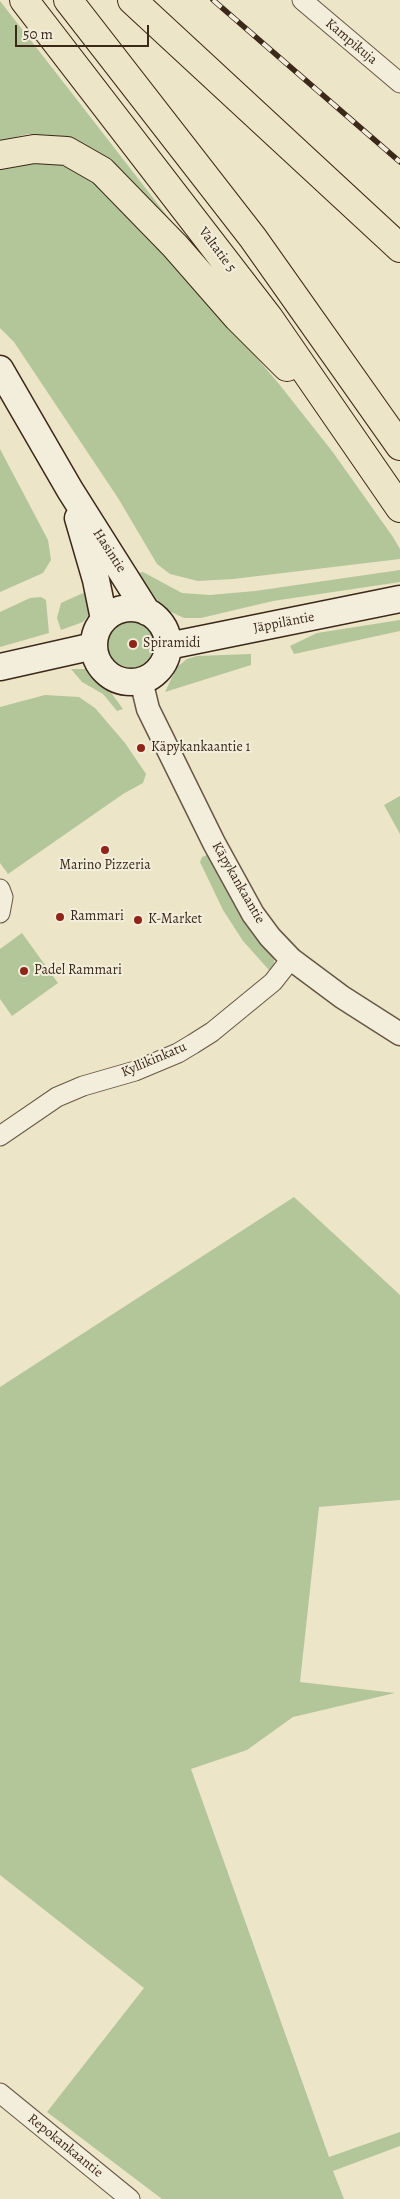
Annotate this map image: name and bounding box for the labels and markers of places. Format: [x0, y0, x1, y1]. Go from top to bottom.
place label: Spiramidi [143, 636, 201, 652]
marker: Spiramidi [127, 638, 139, 650]
place label: Käpykankaantie 1 [151, 740, 250, 756]
marker: Käpykankaantie 1 [135, 742, 147, 754]
marker: Marino Pizzeria [99, 844, 111, 856]
place label: Marino Pizzeria [59, 858, 151, 874]
place label: Rammari [70, 909, 124, 925]
marker: Rammari [54, 911, 66, 923]
place label: K-Market [148, 912, 202, 928]
marker: K-Market [132, 914, 144, 926]
place label: Padel Rammari [34, 963, 122, 979]
marker: Padel Rammari [18, 965, 30, 977]

